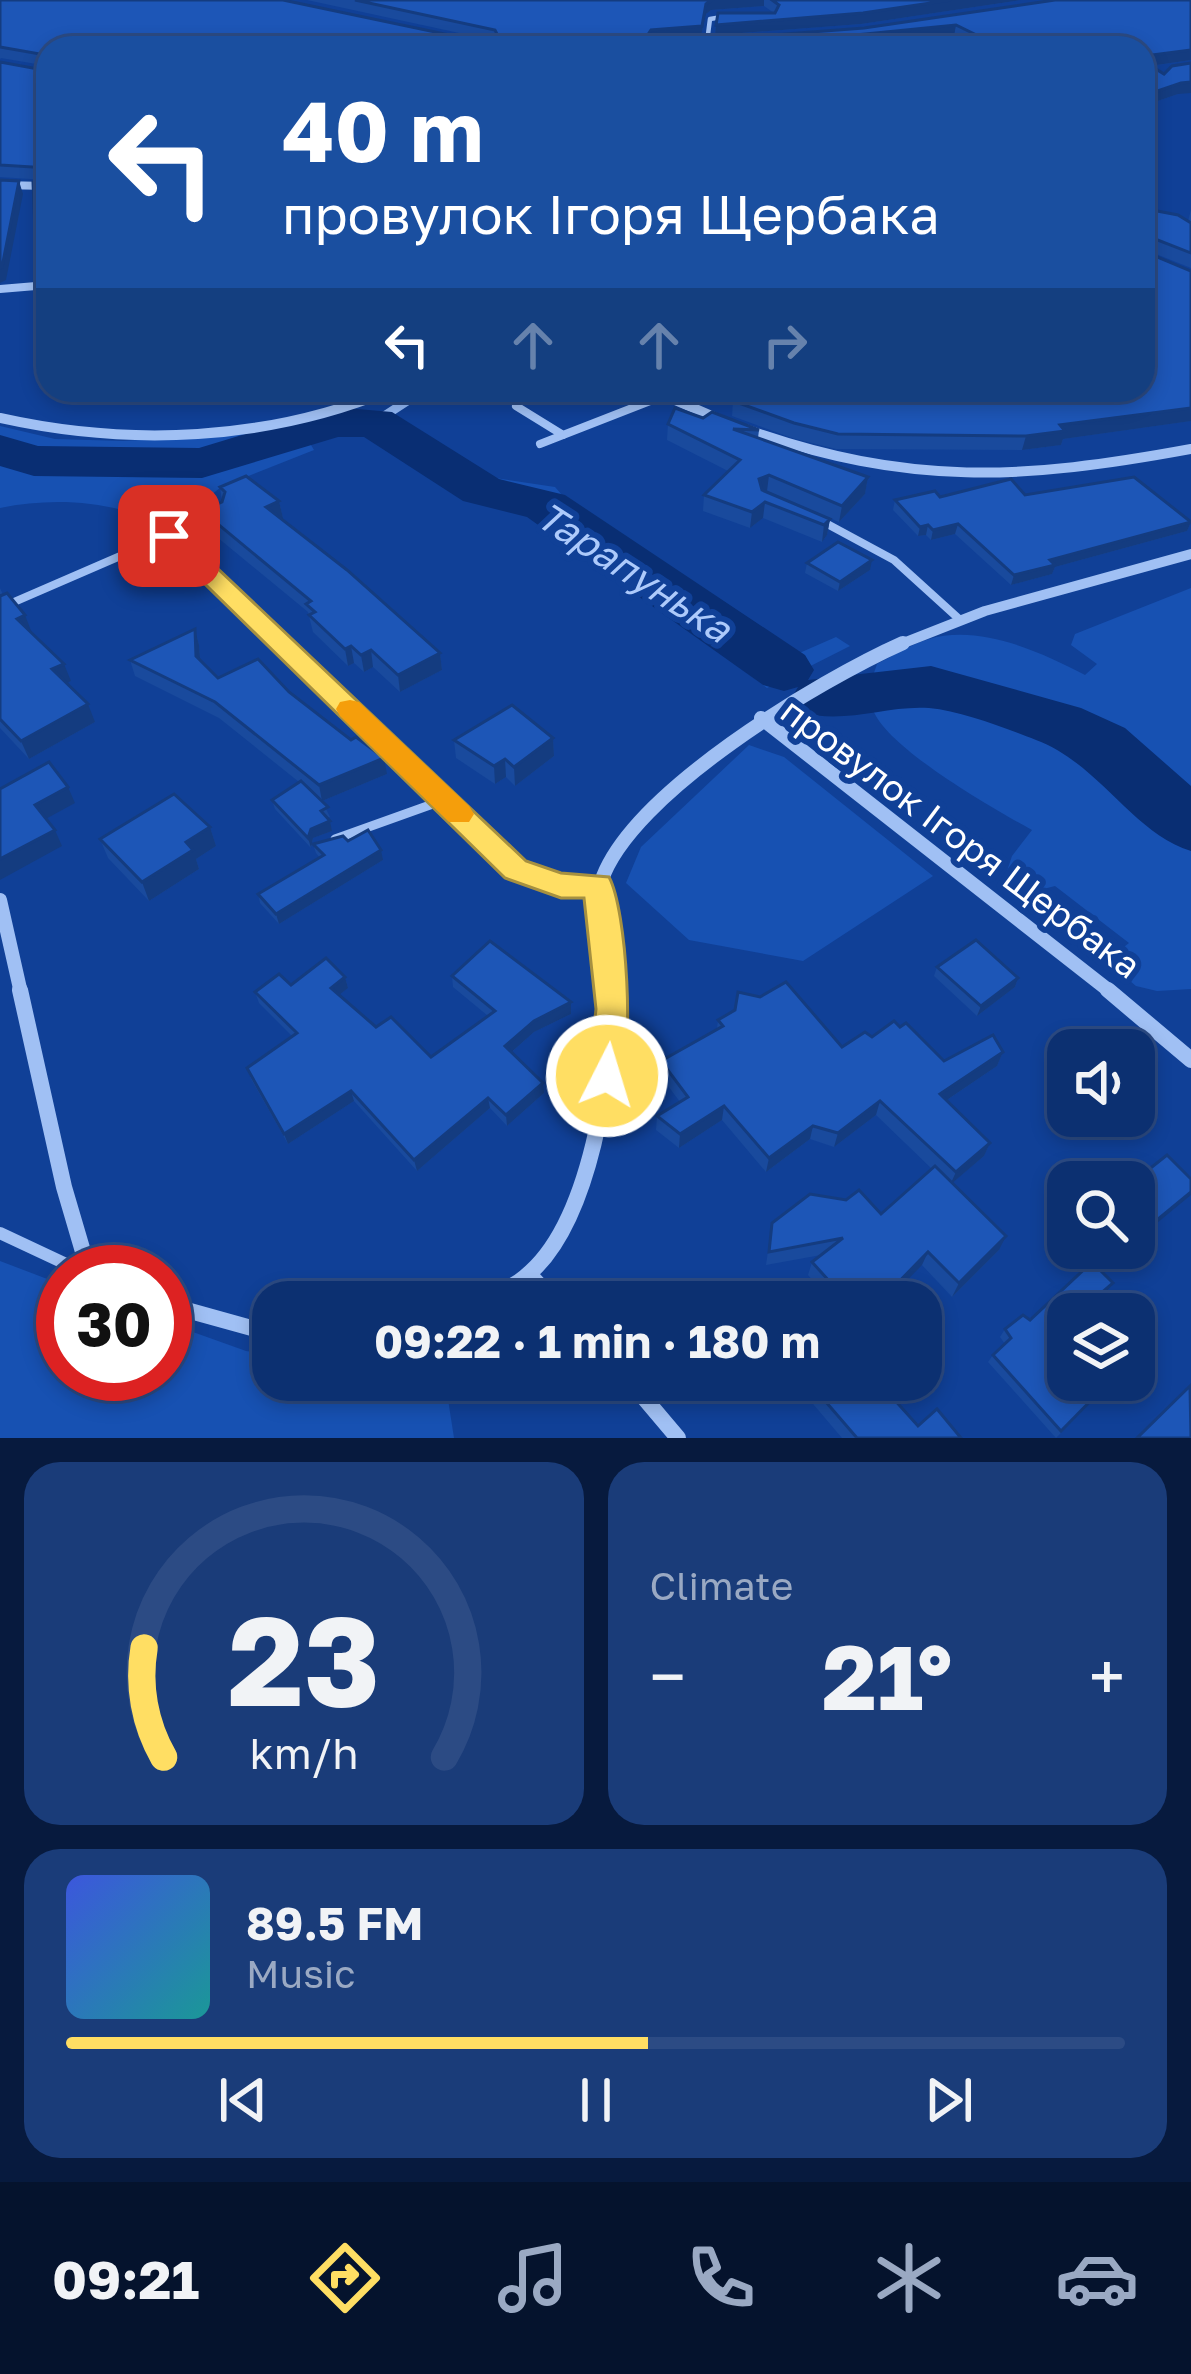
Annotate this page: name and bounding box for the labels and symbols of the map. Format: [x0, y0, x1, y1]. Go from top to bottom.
pin [118, 485, 220, 587]
water label: Тарапунька [528, 491, 742, 653]
street label: провулок Ігоря Щербака [773, 688, 1149, 987]
position arrow [544, 1013, 670, 1139]
speed limit sign: 30 [36, 1245, 192, 1401]

